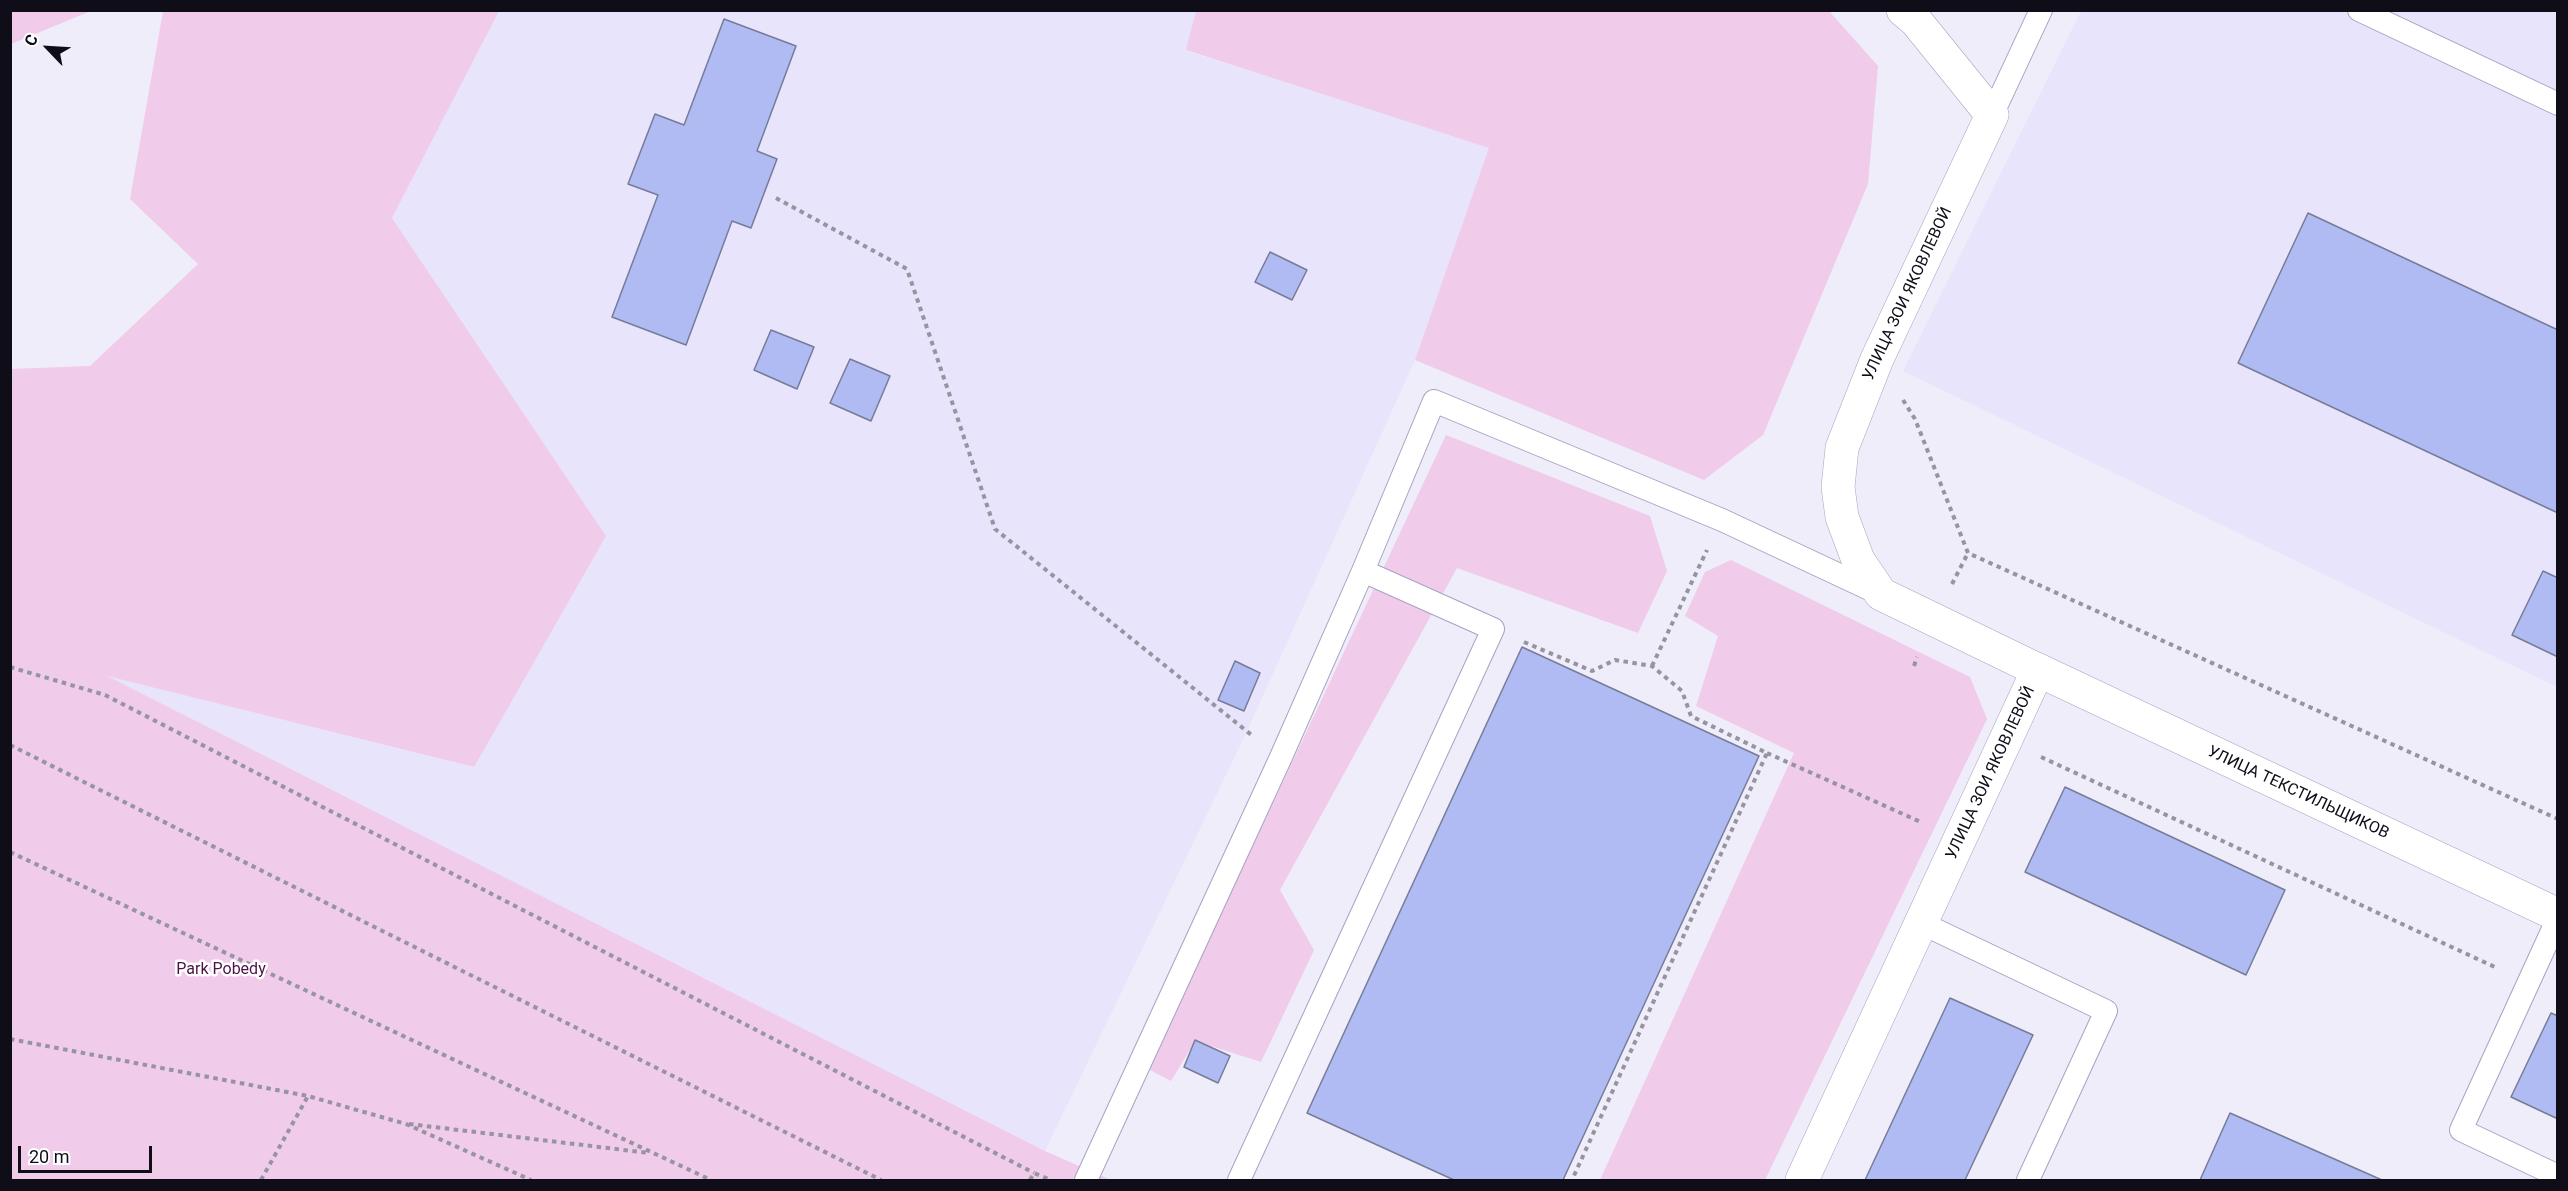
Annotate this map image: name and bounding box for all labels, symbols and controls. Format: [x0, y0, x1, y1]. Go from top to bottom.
north arrow [18, 18, 78, 78]
text: С [20, 31, 42, 49]
street label: УЛИЦА ЗОИ ЯКОВЛЕВОЙ [1859, 205, 1957, 383]
street label: УЛИЦА ЗОИ ЯКОВЛЕВОЙ [1942, 684, 2040, 862]
street label: УЛИЦА ТЕКСТИЛЬЩИКОВ [2204, 742, 2392, 844]
park label: Park Pobedy [176, 960, 266, 980]
scale bar [21, 1134, 154, 1172]
text: 20 m [29, 1146, 69, 1167]

